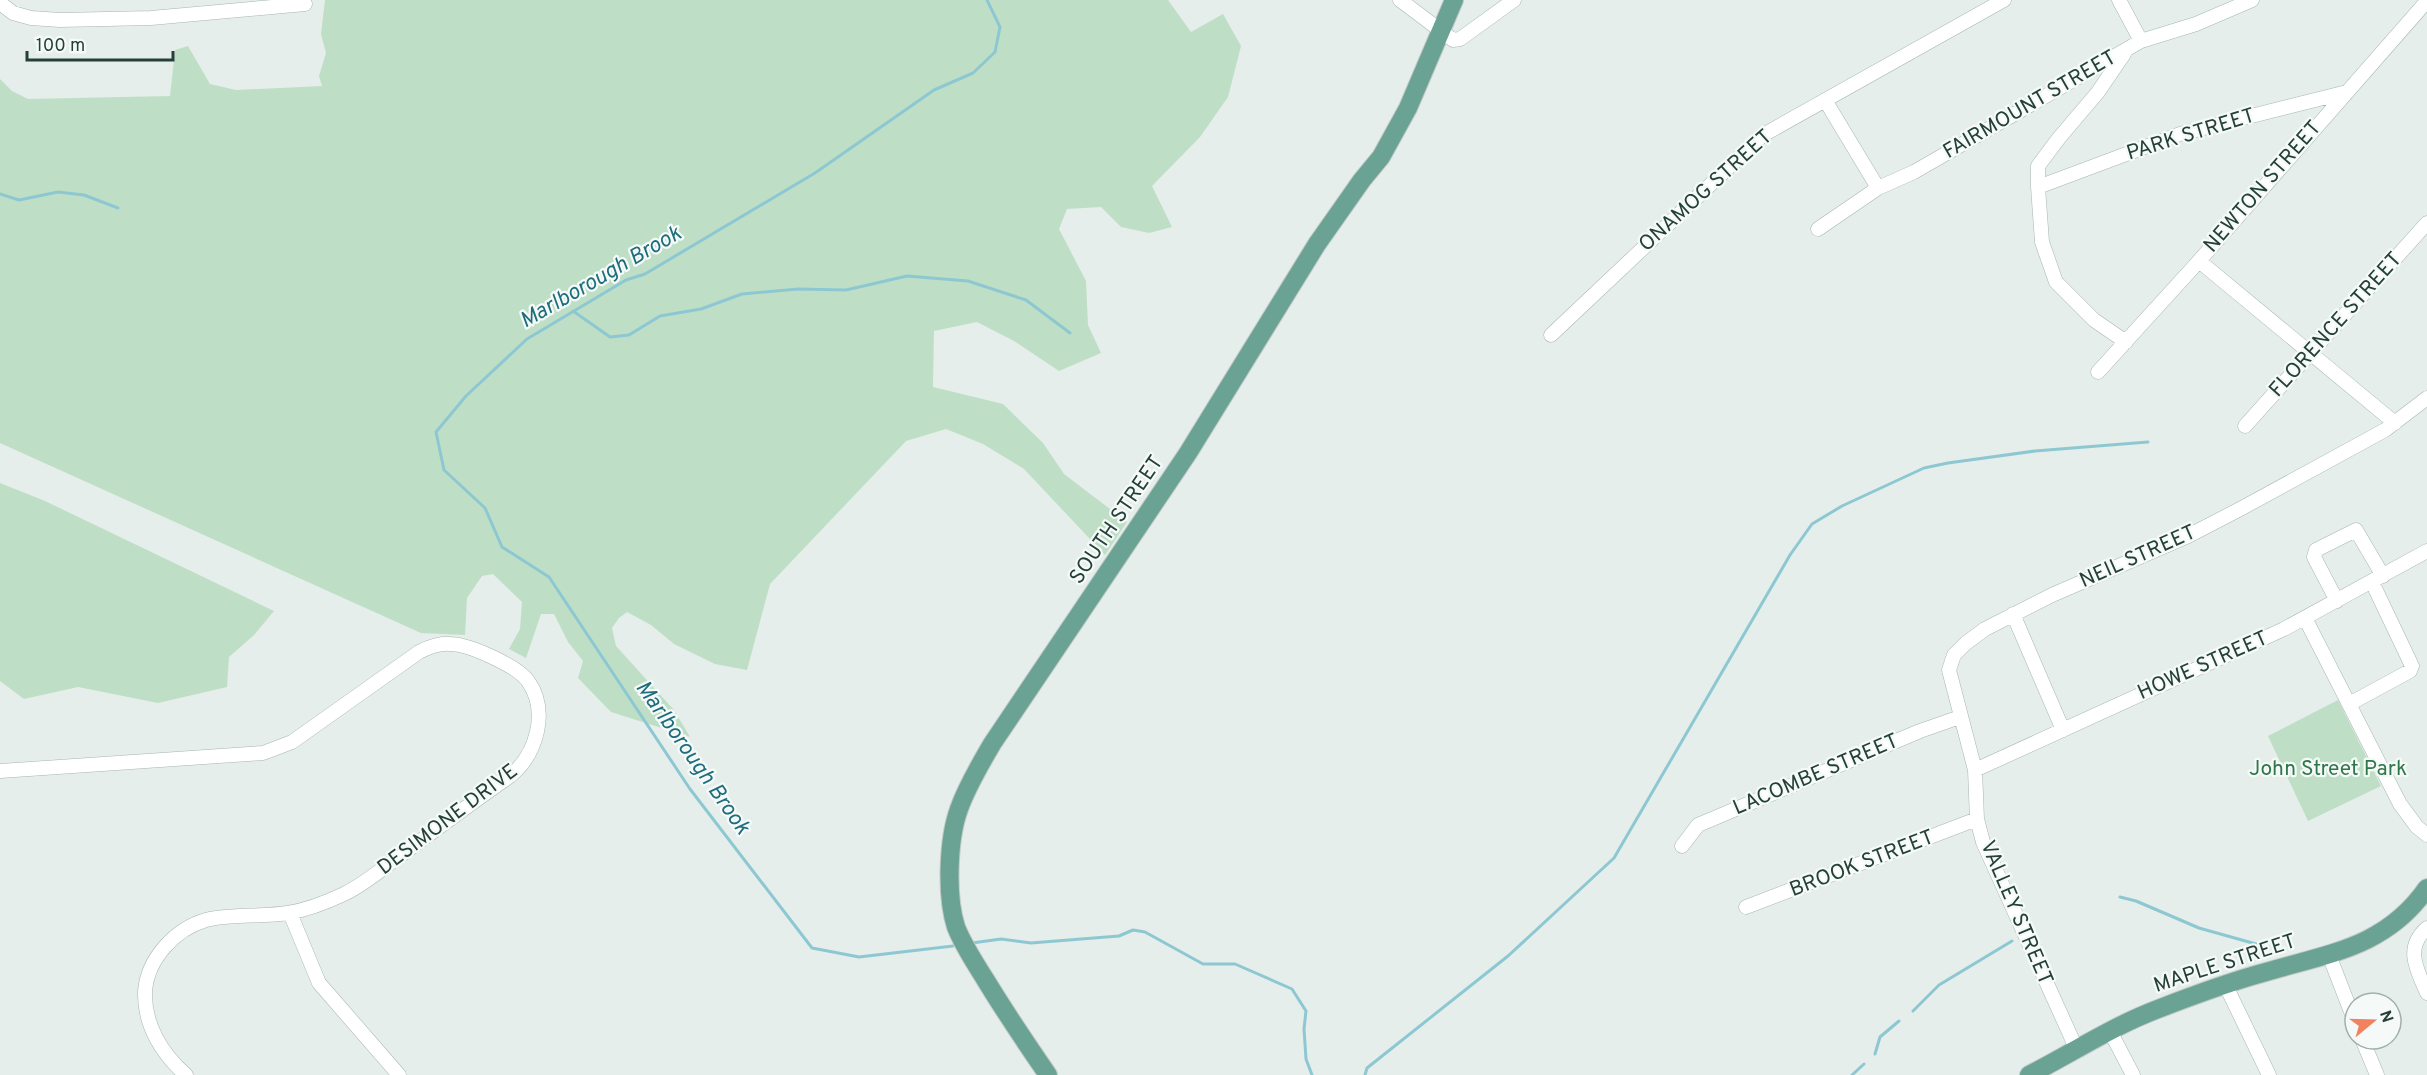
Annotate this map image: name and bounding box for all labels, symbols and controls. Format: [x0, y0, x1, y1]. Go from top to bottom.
scale bar [27, 24, 172, 62]
text: 100 m [36, 35, 85, 58]
street label: FAIRMOUNT STREET [1938, 44, 2122, 166]
street label: PARK STREET [2123, 103, 2259, 167]
street label: NEWTON STREET [2198, 115, 2328, 259]
street label: ONAMOG STREET [1634, 124, 1778, 258]
water label: Marlborough Brook [516, 220, 687, 335]
street label: FLORENCE STREET [2264, 247, 2408, 403]
street label: SOUTH STREET [1064, 450, 1170, 590]
street label: NEIL STREET [2075, 519, 2201, 595]
street label: HOWE STREET [2134, 625, 2272, 707]
water label: Marlborough Brook [629, 676, 756, 841]
street label: LACOMBE STREET [1729, 728, 1903, 822]
park label: John Street Park [2249, 756, 2407, 783]
street label: DESIMONE DRIVE [372, 758, 524, 882]
street label: BROOK STREET [1786, 824, 1938, 904]
street label: VALLEY STREET [1973, 837, 2059, 989]
street label: MAPLE STREET [2150, 928, 2300, 1000]
north arrow [2343, 991, 2403, 1051]
text: N [2374, 1008, 2397, 1025]

